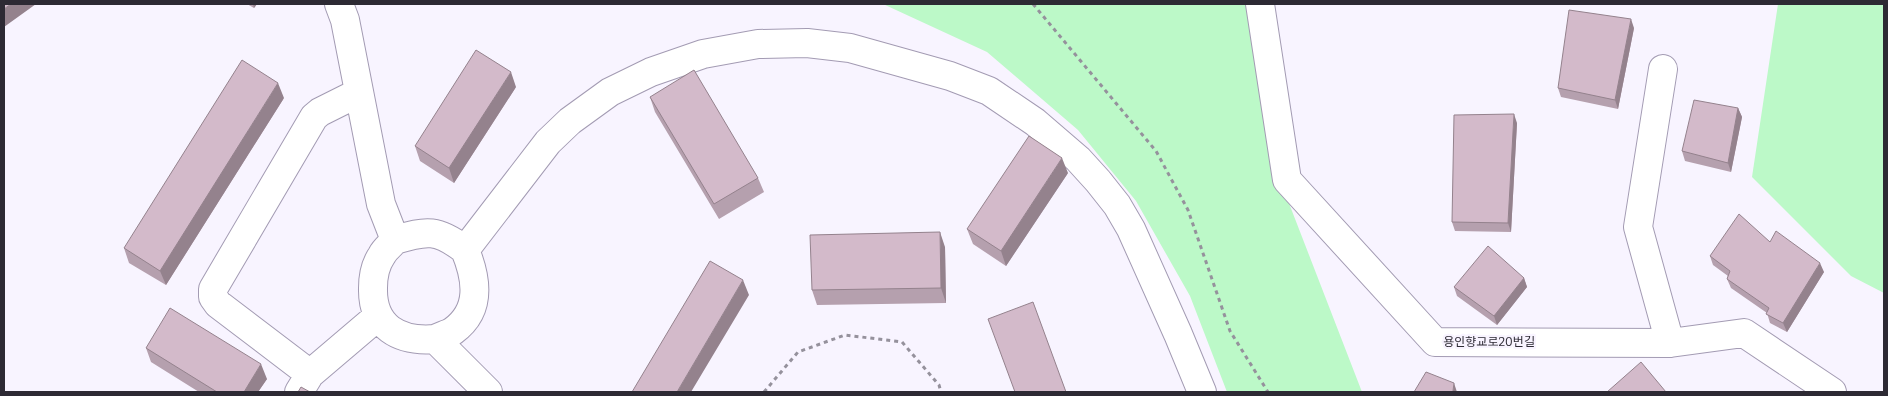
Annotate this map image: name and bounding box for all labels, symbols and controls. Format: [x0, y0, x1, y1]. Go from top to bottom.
street label: 용인향교로20번길 [1443, 335, 1535, 349]

